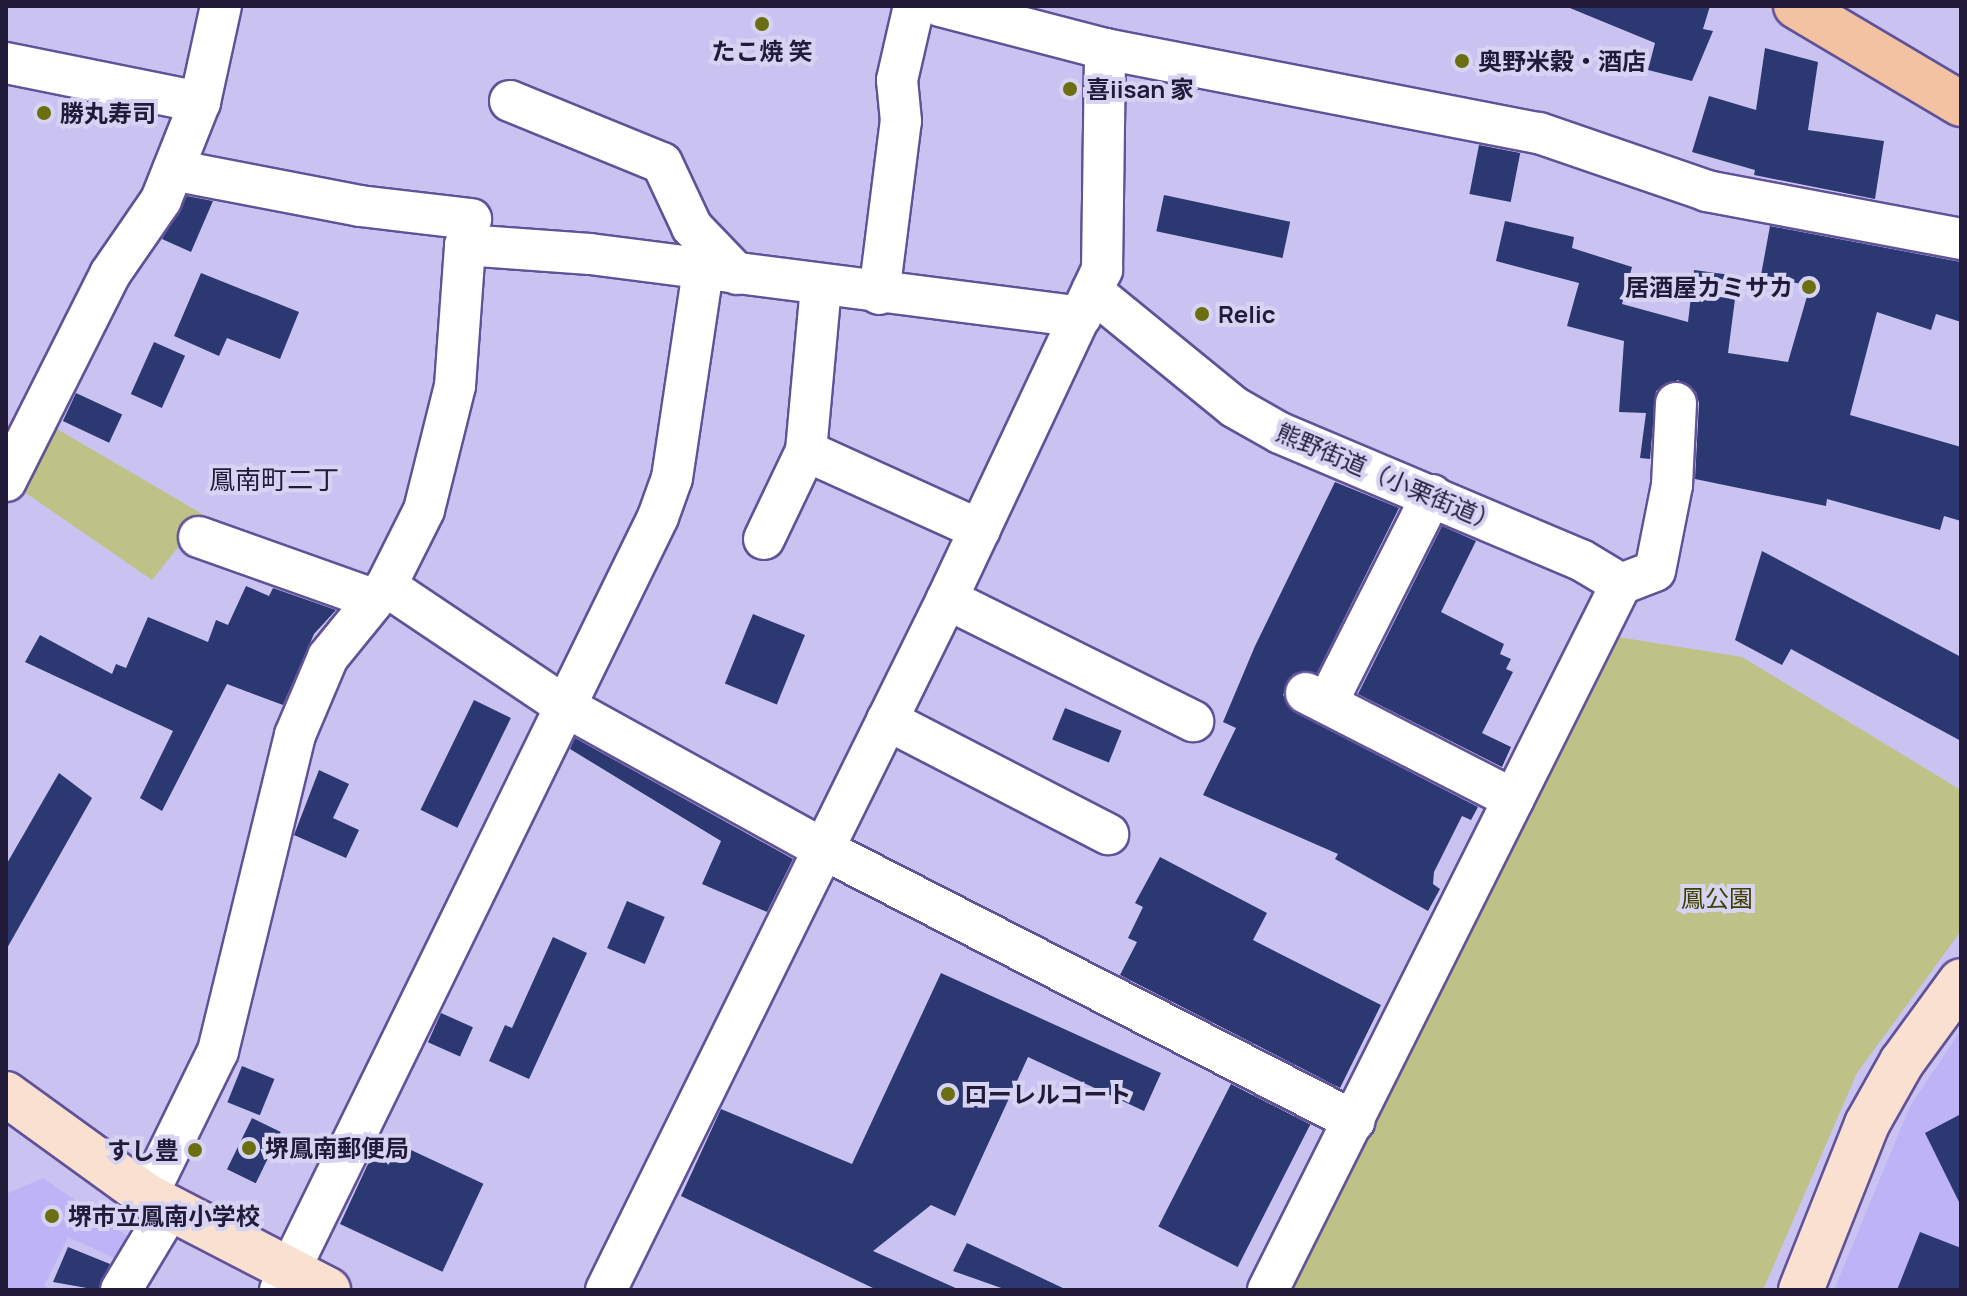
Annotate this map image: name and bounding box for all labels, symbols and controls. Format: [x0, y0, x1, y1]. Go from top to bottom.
marker: たこ焼 笑 [753, 15, 771, 33]
place label: たこ焼 笑 [712, 37, 812, 65]
place label: 奥野米穀・酒店 [1478, 47, 1646, 75]
marker: 奥野米穀・酒店 [1453, 52, 1471, 70]
place label: 喜iisan 家 [1086, 75, 1194, 103]
marker: 喜iisan 家 [1061, 80, 1079, 98]
place label: 勝丸寿司 [60, 99, 156, 127]
marker: 勝丸寿司 [35, 104, 53, 122]
place label: 居酒屋カミサカ [1625, 273, 1793, 301]
marker: 居酒屋カミサカ [1800, 278, 1818, 296]
place label: Relic [1218, 300, 1276, 328]
marker: Relic [1193, 305, 1211, 323]
street label: 熊野街道（小栗街道） [1272, 417, 1504, 537]
district label: 鳳南町二丁 [209, 464, 339, 496]
park label: 鳳公園 [1681, 884, 1753, 912]
place label: ローレルコート [964, 1080, 1132, 1108]
marker: ローレルコート [939, 1085, 957, 1103]
place label: 堺鳳南郵便局 [265, 1134, 409, 1162]
place label: すし豊 [107, 1136, 179, 1164]
marker: 堺鳳南郵便局 [240, 1139, 258, 1157]
marker: すし豊 [186, 1141, 204, 1159]
place label: 堺市立鳳南小学校 [68, 1202, 260, 1230]
marker: 堺市立鳳南小学校 [43, 1207, 61, 1225]

